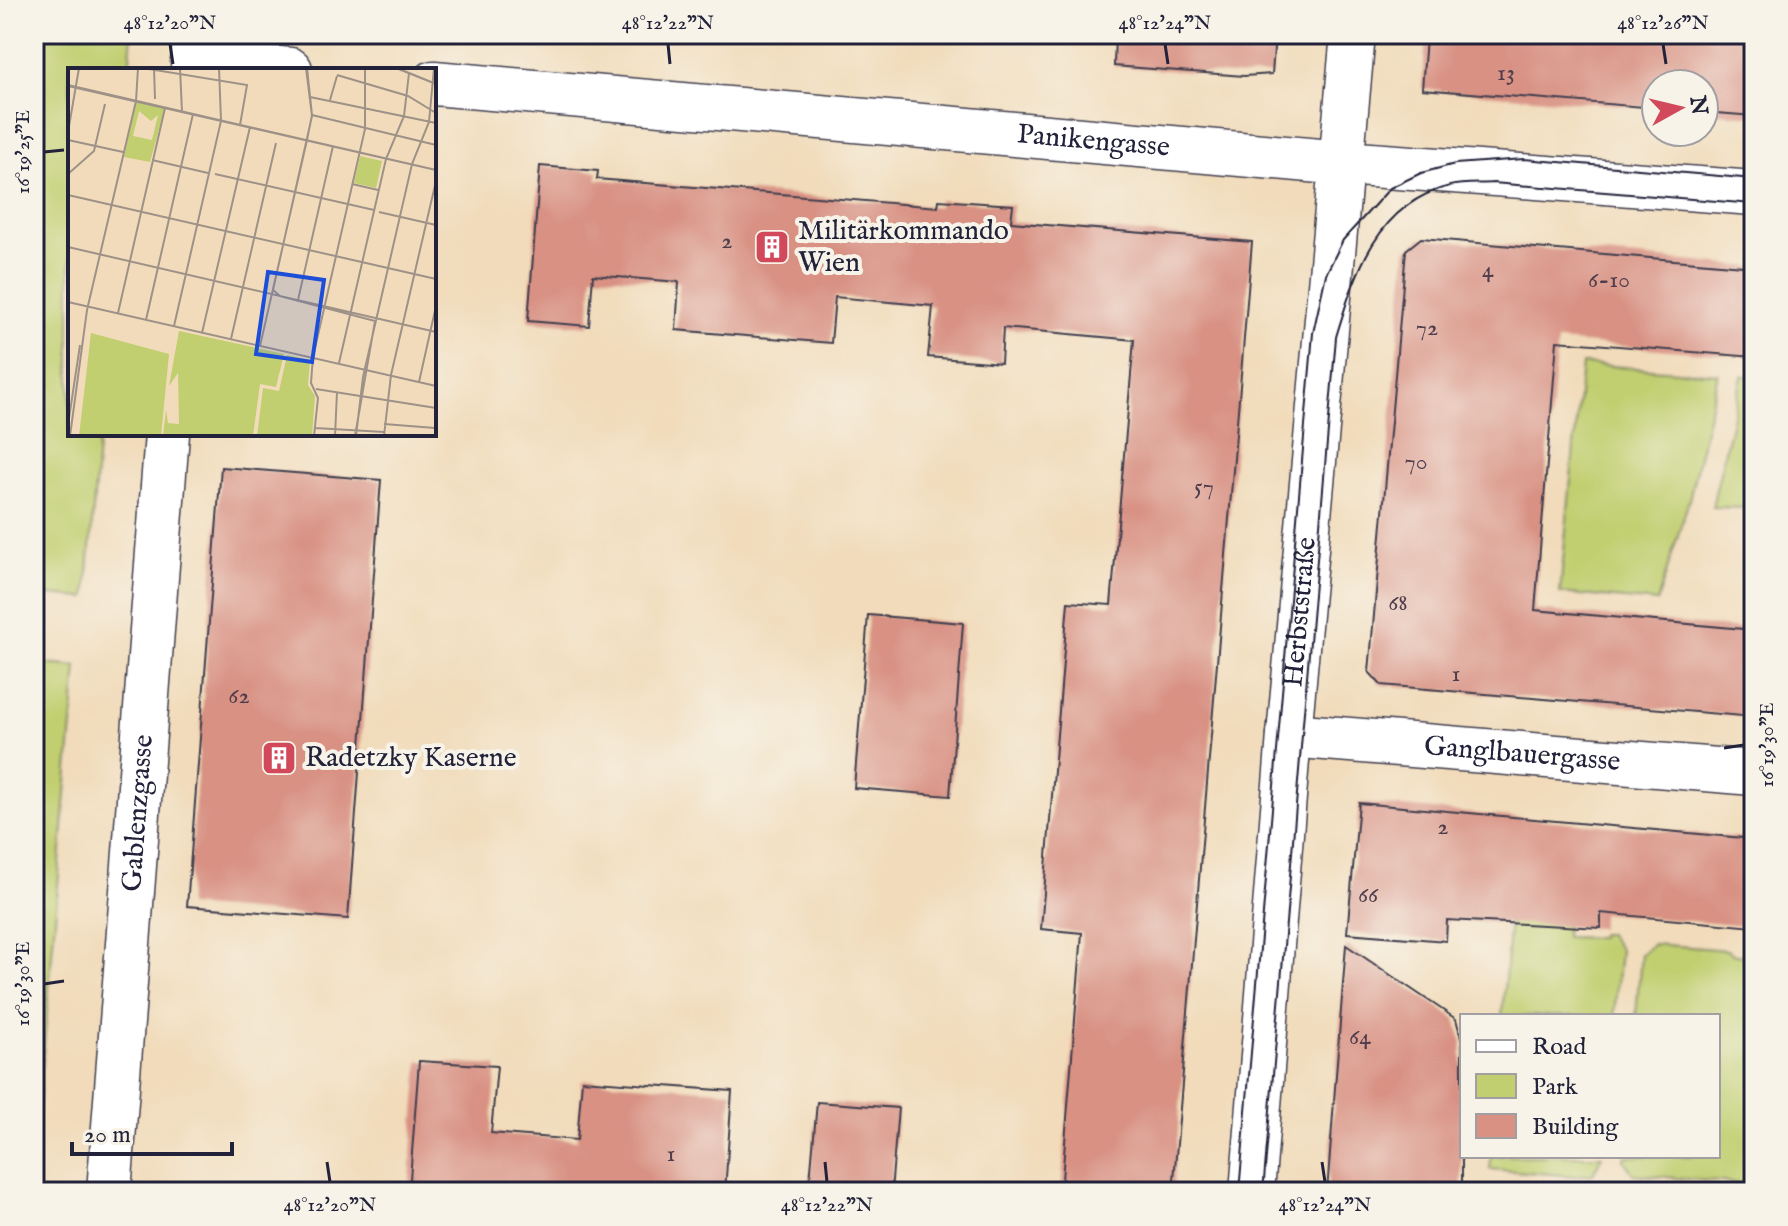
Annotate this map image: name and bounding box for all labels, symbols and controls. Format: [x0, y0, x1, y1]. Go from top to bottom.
text: 48°12'20"N [124, 11, 216, 36]
text: 48°12'22"N [622, 11, 714, 36]
text: 48°12'24"N [1119, 11, 1211, 36]
text: 48°12'26"N [1617, 11, 1709, 36]
house number: 13 [1497, 58, 1515, 89]
inset map [68, 68, 436, 436]
north arrow [1640, 68, 1720, 148]
text: N [1682, 93, 1713, 117]
text: 16°19'25"E [11, 110, 36, 194]
street label: Panikengasse [1016, 117, 1171, 165]
place label: Militärkommando Wien [798, 214, 1009, 281]
house number: 2 [721, 226, 733, 257]
building icon: Militärkommando Wien [753, 228, 791, 266]
house number: 4 [1482, 255, 1494, 286]
house number: 6-10 [1588, 265, 1630, 296]
house number: 72 [1416, 313, 1438, 344]
house number: 70 [1404, 447, 1428, 478]
house number: 57 [1194, 472, 1214, 503]
street label: Herbststraße [1276, 535, 1325, 688]
house number: 68 [1388, 588, 1408, 619]
house number: 1 [1452, 659, 1460, 690]
house number: 62 [228, 681, 250, 712]
text: 16°19'30"E [1755, 702, 1780, 788]
street label: Ganglbauergasse [1423, 729, 1622, 780]
street label: Gablenzgasse [115, 733, 161, 893]
building icon: Radetzky Kaserne [260, 739, 298, 777]
place label: Radetzky Kaserne [305, 741, 517, 776]
house number: 2 [1437, 812, 1449, 843]
house number: 66 [1358, 880, 1379, 911]
text: 16°19'30"E [11, 941, 36, 1027]
legend [1460, 1014, 1720, 1158]
house number: 64 [1349, 1022, 1371, 1053]
text: Road [1532, 1032, 1586, 1063]
text: Park [1532, 1072, 1578, 1103]
scale bar [72, 1106, 232, 1156]
text: Building [1532, 1112, 1619, 1143]
text: 20 m [84, 1120, 131, 1151]
house number: 1 [667, 1139, 675, 1170]
text: 48°12'20"N [284, 1193, 376, 1218]
text: 48°12'22"N [781, 1193, 873, 1218]
text: 48°12'24"N [1279, 1193, 1371, 1218]

